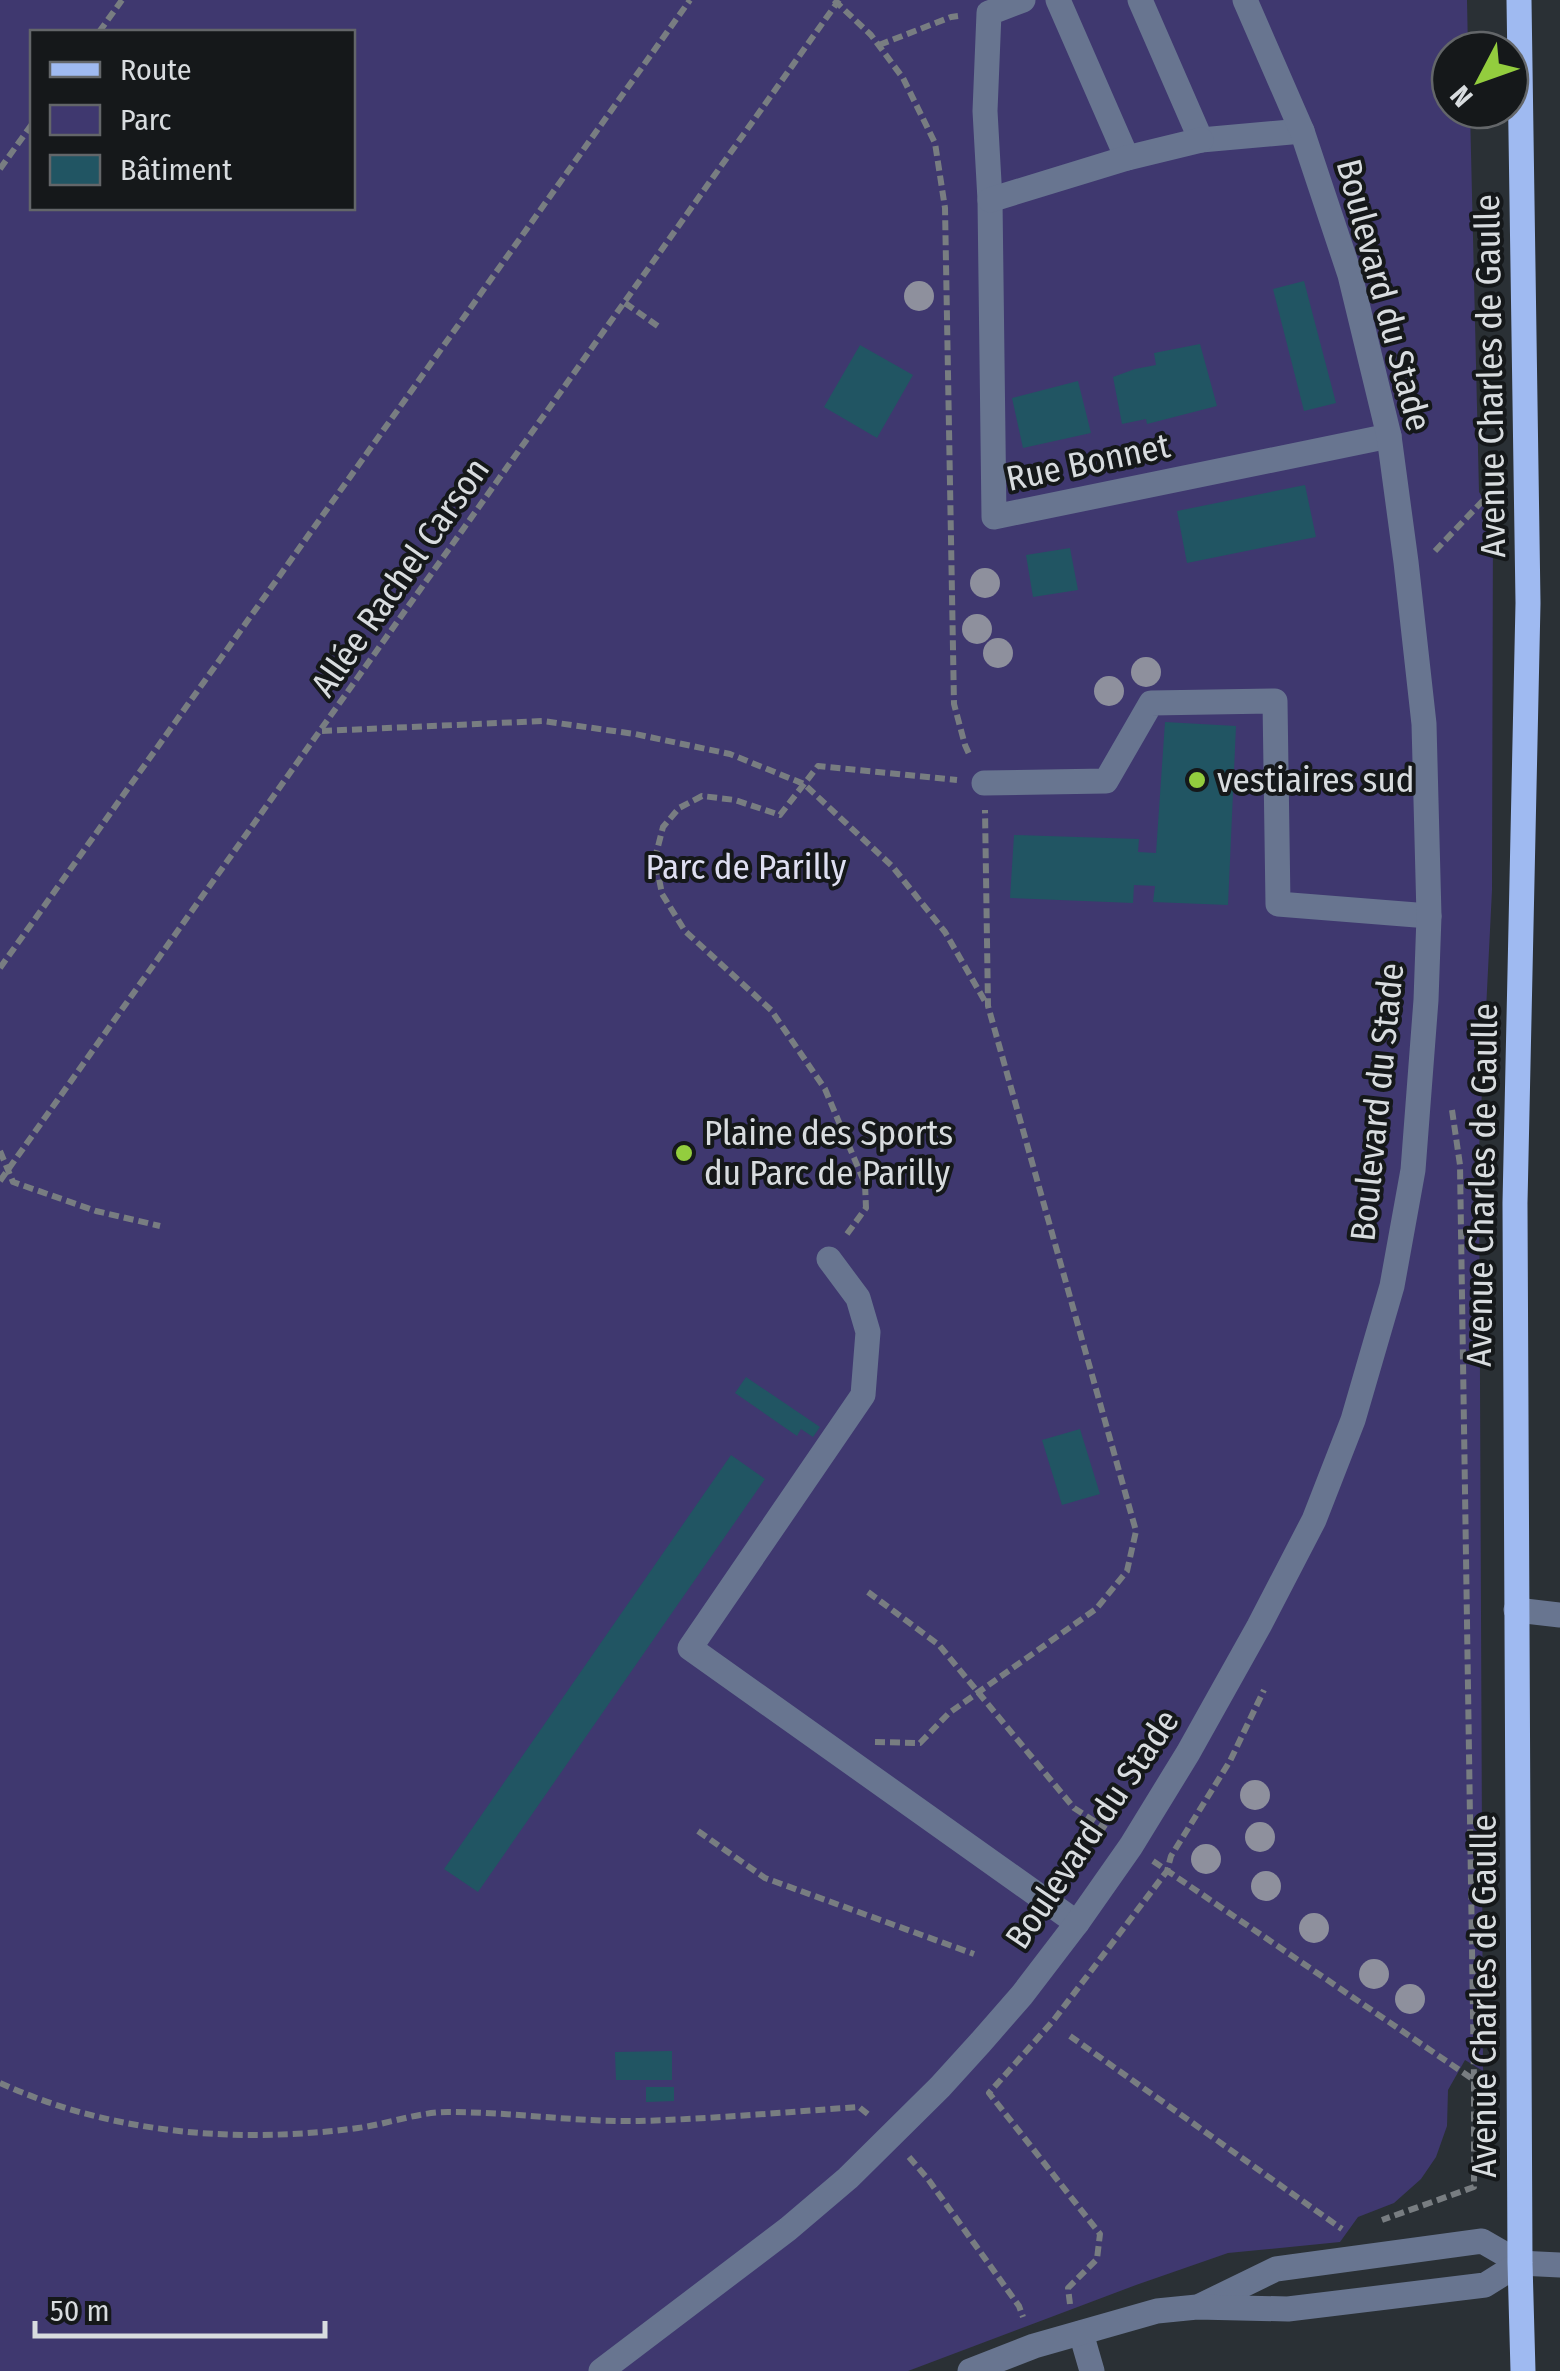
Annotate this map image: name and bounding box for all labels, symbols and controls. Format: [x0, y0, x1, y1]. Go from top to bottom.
legend [30, 30, 355, 210]
north arrow [1430, 30, 1530, 130]
text: Route [120, 52, 192, 88]
text: N [1444, 79, 1479, 113]
text: Parc [120, 102, 171, 138]
text: Bâtiment [120, 152, 232, 188]
street label: Boulevard du Stade [1328, 155, 1440, 435]
street label: Avenue Charles de Gaulle [1466, 194, 1514, 558]
street label: Rue Bonnet [1002, 424, 1174, 500]
street label: Allée Rachel Carson [302, 450, 498, 704]
place label: vestiaires sud [1217, 759, 1415, 801]
marker: vestiaires sud [1186, 769, 1208, 791]
park label: Parc de Parilly [646, 846, 847, 888]
street label: Boulevard du Stade [1342, 961, 1412, 1243]
street label: Avenue Charles de Gaulle [1458, 1003, 1506, 1367]
place label: Plaine des Sports du Parc de Parilly [704, 1112, 953, 1194]
marker: Plaine des Sports du Parc de Parilly [673, 1142, 695, 1164]
street label: Boulevard du Stade [996, 1701, 1188, 1957]
street label: Avenue Charles de Gaulle [1463, 1814, 1505, 2178]
scale bar [35, 2276, 325, 2338]
text: 50 m [50, 2293, 110, 2329]

